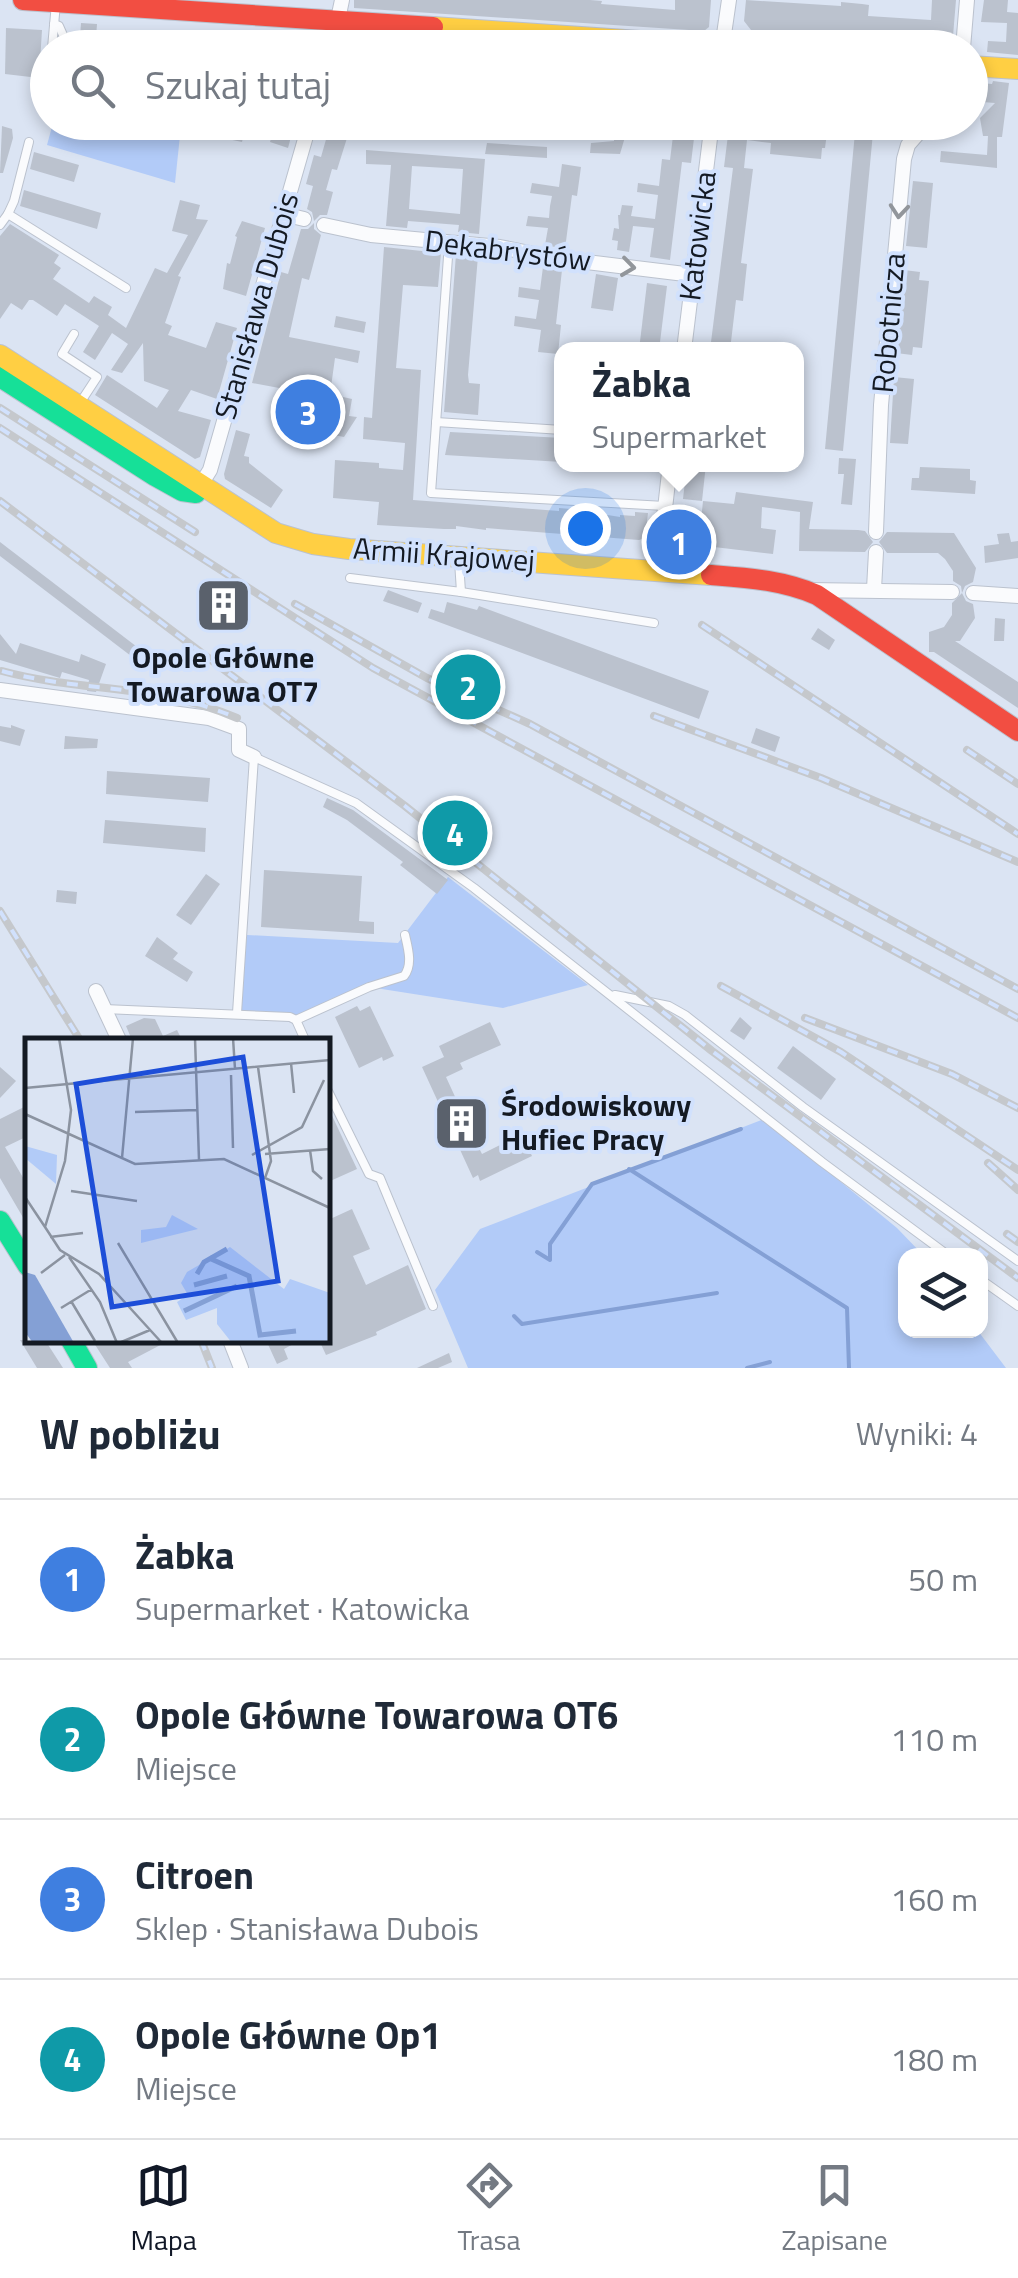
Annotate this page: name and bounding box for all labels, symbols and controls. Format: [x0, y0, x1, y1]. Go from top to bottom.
search box [30, 30, 988, 140]
text: Szukaj tutaj [145, 56, 331, 114]
icon: search [65, 58, 120, 113]
street label: Katowicka [666, 168, 728, 303]
street label: Stanisława Dubois [202, 187, 310, 425]
one-way arrow [888, 204, 910, 220]
street label: Dekabrystów [422, 217, 594, 283]
street label: Robotnicza [859, 251, 917, 395]
one-way arrow [621, 256, 637, 277]
popup [554, 342, 804, 472]
text: Żabka [592, 354, 691, 412]
pin: 3 [276, 374, 340, 450]
text: Supermarket [592, 412, 766, 460]
your location [560, 503, 611, 554]
pin: 1 [646, 504, 712, 580]
street label: Armii Krajowej [352, 525, 537, 583]
building icon: Opole Główne Towarowa OT7 [193, 575, 253, 635]
place label: Opole Główne Towarowa OT7 [127, 634, 319, 714]
pin: 2 [436, 650, 500, 724]
pin: 4 [422, 796, 488, 870]
inset map [25, 1038, 330, 1343]
place label: Środowiskowy Hufiec Pracy [501, 1082, 691, 1162]
building icon: Środowiskowy Hufiec Pracy [432, 1093, 492, 1153]
map controls [898, 1248, 988, 1338]
button: layers [898, 1248, 988, 1338]
text: W pobliżu [40, 1401, 221, 1465]
text: Wyniki: 4 [856, 1409, 978, 1457]
text: Żabka [135, 1526, 234, 1584]
text: 1 [64, 1555, 81, 1603]
text: 50 m [908, 1555, 978, 1603]
text: Supermarket · Katowicka [135, 1584, 469, 1632]
text: Opole Główne Towarowa OT6 [135, 1686, 618, 1744]
text: 2 [64, 1715, 81, 1763]
text: 110 m [890, 1715, 978, 1763]
text: Miejsce [135, 1744, 237, 1792]
text: Citroen [135, 1846, 254, 1904]
text: 3 [64, 1875, 81, 1923]
text: 160 m [890, 1875, 978, 1923]
text: Sklep · Stanisława Dubois [135, 1904, 479, 1952]
text: Opole Główne Op1 [135, 2006, 441, 2064]
text: 4 [64, 2035, 81, 2083]
text: 180 m [890, 2035, 978, 2083]
text: Miejsce [135, 2064, 237, 2112]
tab: Mapa [130, 2158, 197, 2261]
tab: Trasa [458, 2158, 521, 2261]
tab: Zapisane [781, 2158, 888, 2261]

